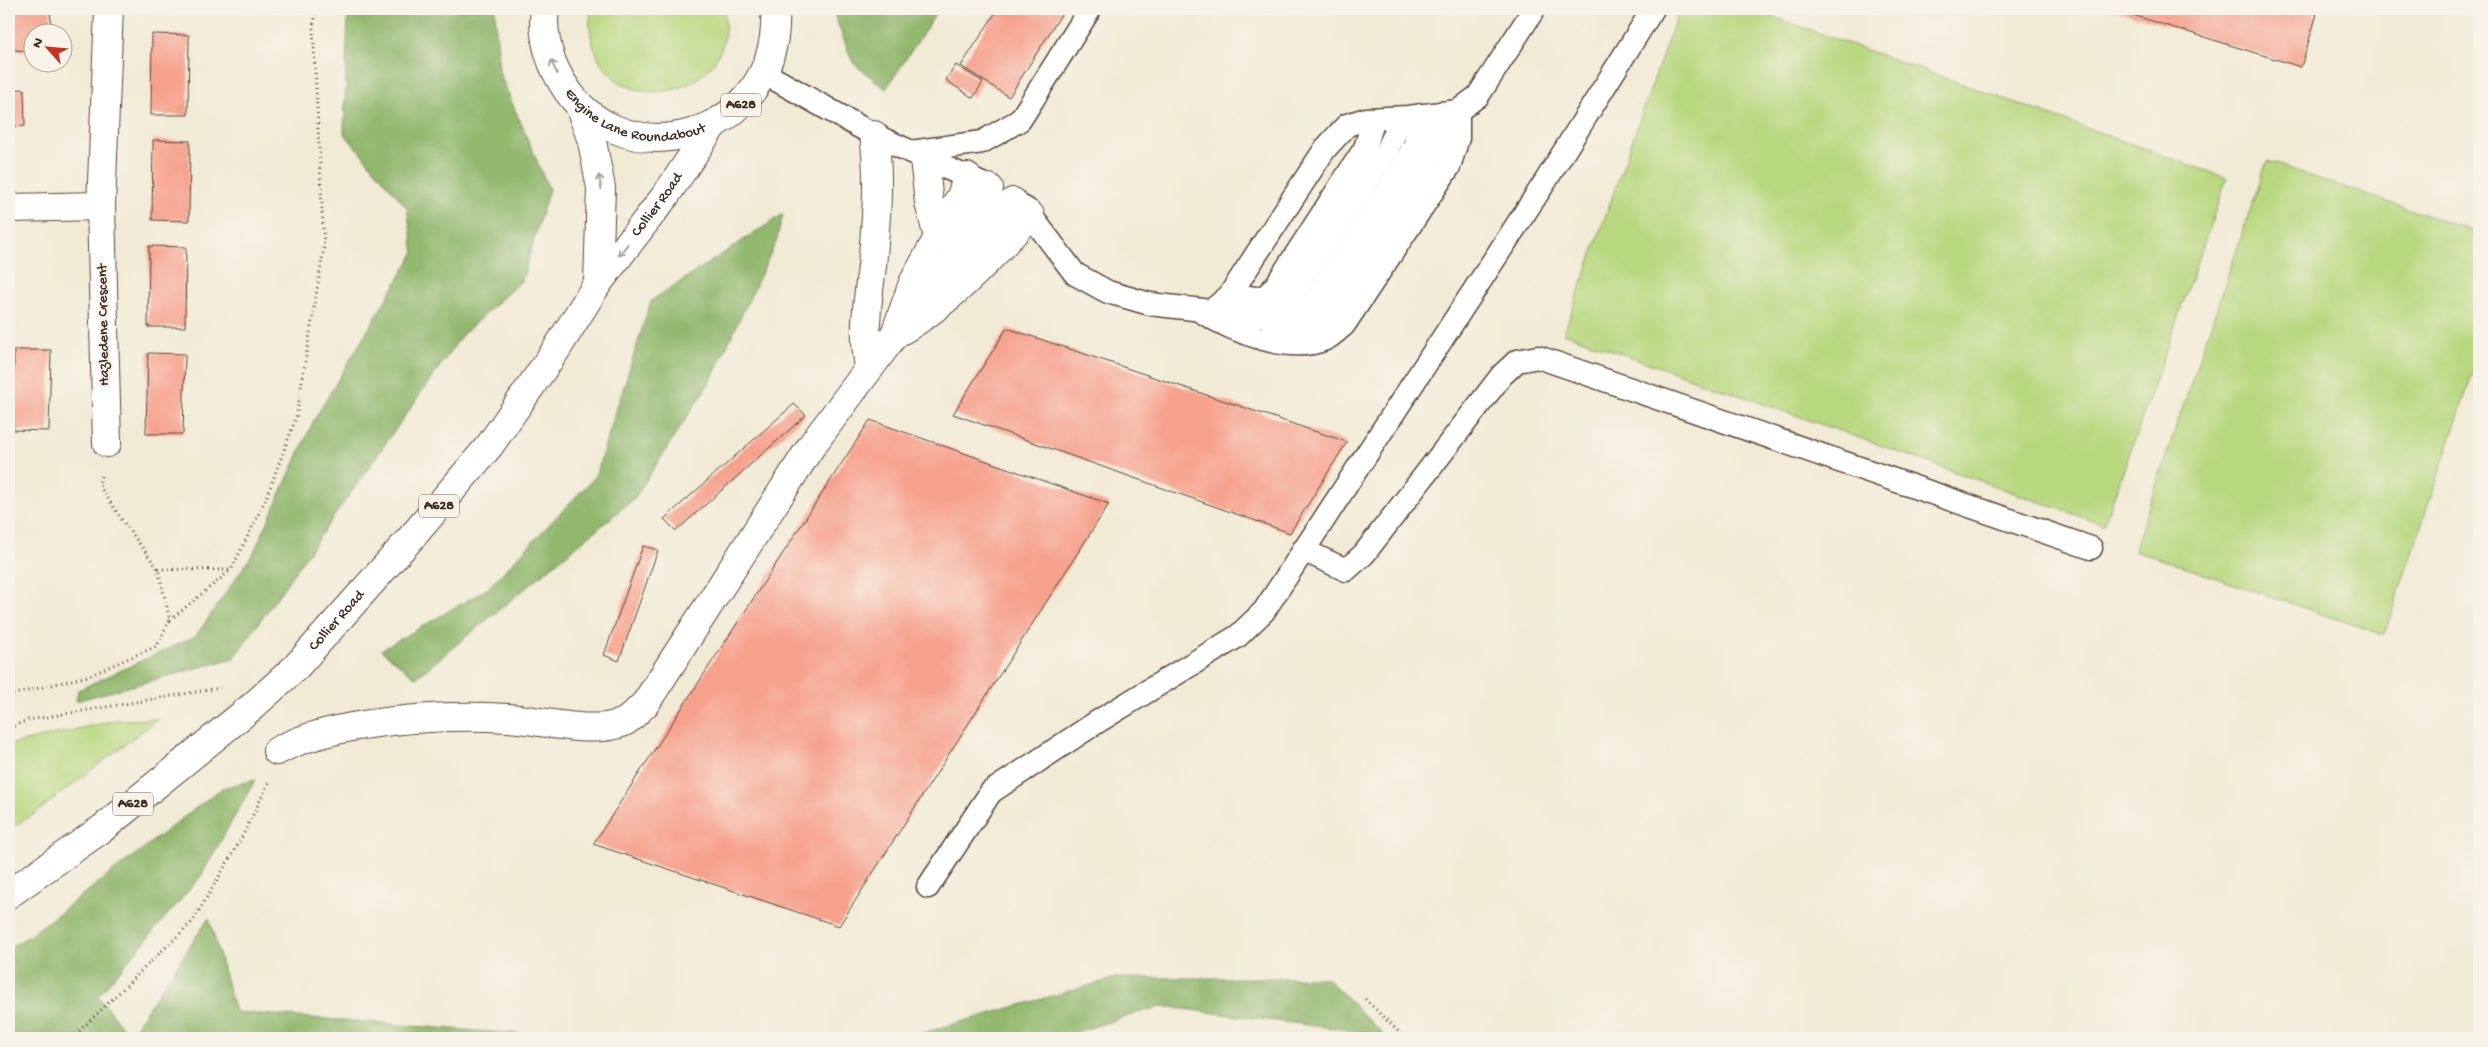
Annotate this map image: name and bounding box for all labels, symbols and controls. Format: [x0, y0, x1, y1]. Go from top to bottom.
north arrow [22, 22, 72, 72]
text: N [29, 35, 48, 51]
one-way arrow [548, 60, 558, 75]
street label: Engine Lane Roundabout [560, 85, 711, 147]
road number: A628 [721, 94, 761, 116]
street label: Collier Road [628, 169, 688, 241]
one-way arrow [594, 174, 604, 190]
one-way arrow [618, 243, 629, 256]
street label: Hazledene Crescent [94, 262, 114, 386]
road number: A628 [419, 494, 459, 518]
street label: Collier Road [305, 586, 370, 655]
road number: A628 [113, 792, 153, 816]

